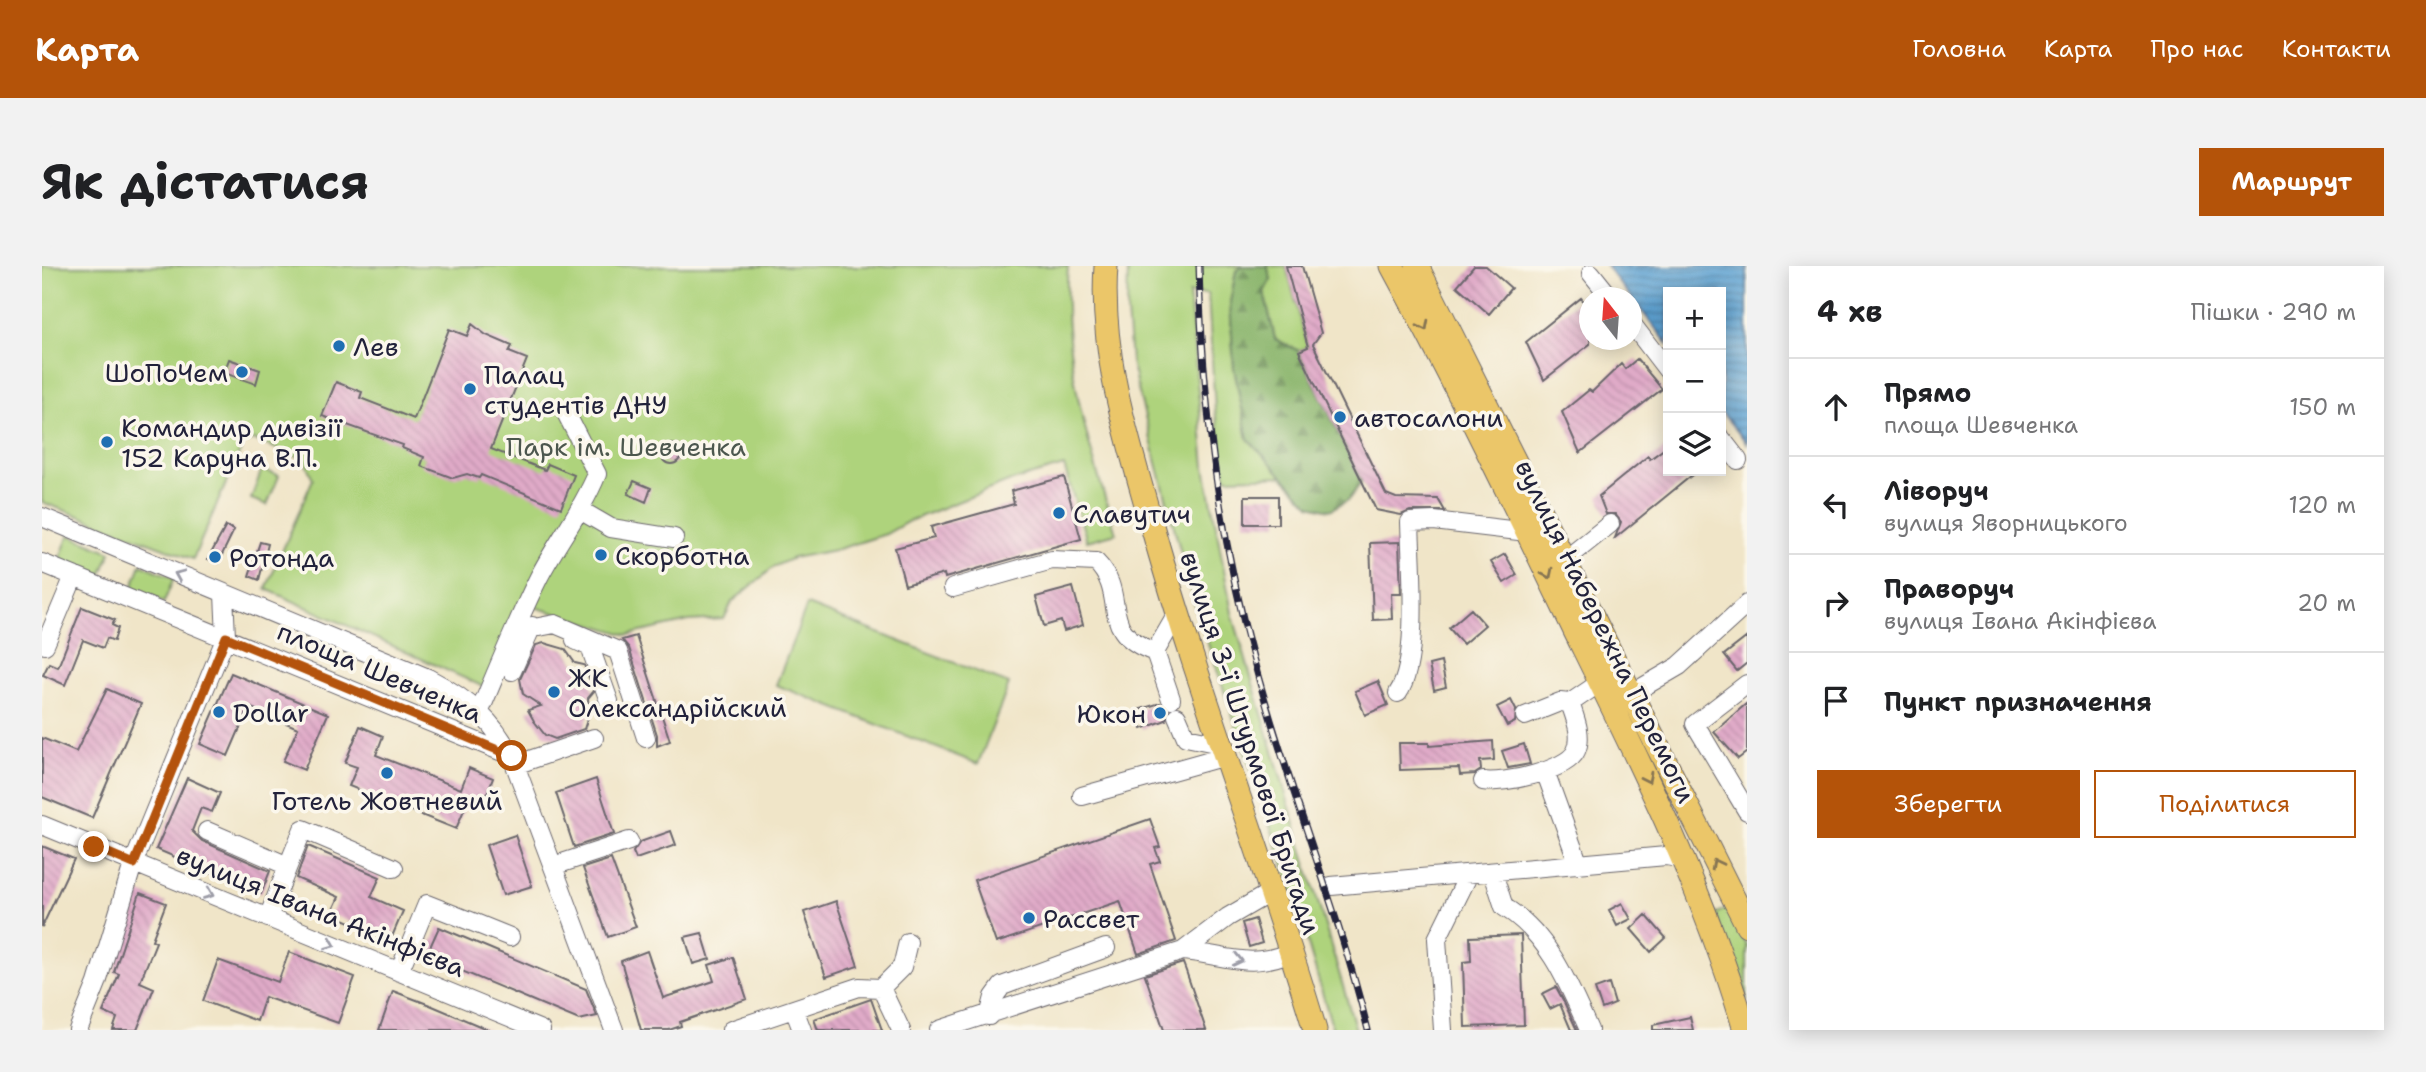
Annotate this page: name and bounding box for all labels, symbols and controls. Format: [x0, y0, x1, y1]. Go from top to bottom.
text: Карта [35, 27, 139, 72]
text: Головна [1912, 33, 2006, 65]
text: Карта [2044, 33, 2113, 65]
text: Про нас [2151, 33, 2244, 65]
text: Контакти [2282, 33, 2391, 65]
button: Маршрут [2199, 148, 2384, 216]
text: Як дістатися [42, 149, 369, 215]
north arrow [1579, 287, 1642, 350]
map controls [1663, 287, 1726, 476]
button: + [1663, 287, 1726, 350]
text: 4 хв [1817, 291, 1882, 332]
text: Пішки · 290 m [2191, 297, 2356, 327]
one-way arrow [1416, 319, 1430, 331]
place label: Лев [353, 329, 398, 364]
marker: Лев [331, 338, 347, 354]
button: − [1663, 350, 1726, 413]
place label: ШоПоЧем [105, 355, 228, 390]
place label: Палац студентів ДНУ [484, 357, 668, 422]
marker: ШоПоЧем [234, 364, 250, 380]
text: Прямо [1884, 375, 1972, 410]
marker: Палац студентів ДНУ [462, 381, 478, 397]
icon: ahead [1817, 388, 1855, 426]
text: 150 m [2289, 392, 2356, 422]
place label: автосалони [1354, 400, 1503, 435]
marker: автосалони [1332, 409, 1348, 425]
place label: Командир дивізії 152 Каруна В.П. [121, 410, 343, 475]
text: площа Шевченка [1884, 410, 2078, 440]
button: layers [1663, 413, 1726, 476]
park label: Парк iм. Шевченка [506, 429, 746, 464]
marker: Командир дивізії 152 Каруна В.П. [99, 434, 115, 450]
street label: вулиця Набережна Перемоги [1507, 454, 1705, 808]
text: Ліворуч [1884, 473, 1989, 508]
icon: left [1817, 486, 1855, 524]
text: 120 m [2288, 490, 2356, 520]
place label: Славутич [1073, 496, 1191, 531]
marker: Славутич [1051, 505, 1067, 521]
text: вулиця Яворницького [1884, 508, 2128, 538]
place label: Скорботна [615, 538, 749, 573]
place label: Ротонда [229, 540, 334, 575]
marker: Скорботна [593, 547, 609, 563]
street label: вулиця 3-ї Штурмової Бригади [1172, 547, 1330, 939]
marker: Ротонда [207, 549, 223, 565]
one-way arrow [1539, 567, 1553, 579]
one-way arrow [174, 569, 186, 583]
text: Праворуч [1884, 571, 2014, 606]
icon: right [1817, 584, 1855, 622]
text: 20 m [2297, 588, 2356, 618]
text: вулиця Івана Акінфієва [1884, 606, 2157, 636]
street label: площа Шевченка [272, 613, 488, 731]
place label: ЖК Олександрійский [568, 660, 787, 725]
icon: arrive [1817, 682, 1855, 720]
marker: ЖК Олександрійский [546, 684, 562, 700]
text: Пункт призначення [1884, 684, 2152, 719]
place label: Dollar [233, 695, 309, 730]
place label: Юкон [1077, 696, 1146, 731]
marker: Dollar [211, 704, 227, 720]
marker: Юкон [1152, 705, 1168, 721]
route start [496, 740, 527, 771]
marker: Готель Жовтневий [379, 765, 395, 781]
button: Зберегти [1817, 770, 2080, 838]
button: Поділитися [2094, 770, 2356, 838]
one-way arrow [1639, 771, 1653, 783]
place label: Готель Жовтневий [272, 783, 502, 818]
route end [78, 831, 109, 862]
street label: вулиця Івана Акінфієва [172, 837, 470, 985]
one-way arrow [1711, 859, 1725, 871]
one-way arrow [202, 885, 214, 899]
place label: Рассвет [1043, 901, 1140, 936]
marker: Рассвет [1021, 910, 1037, 926]
one-way arrow [324, 936, 337, 950]
one-way arrow [1231, 951, 1243, 966]

